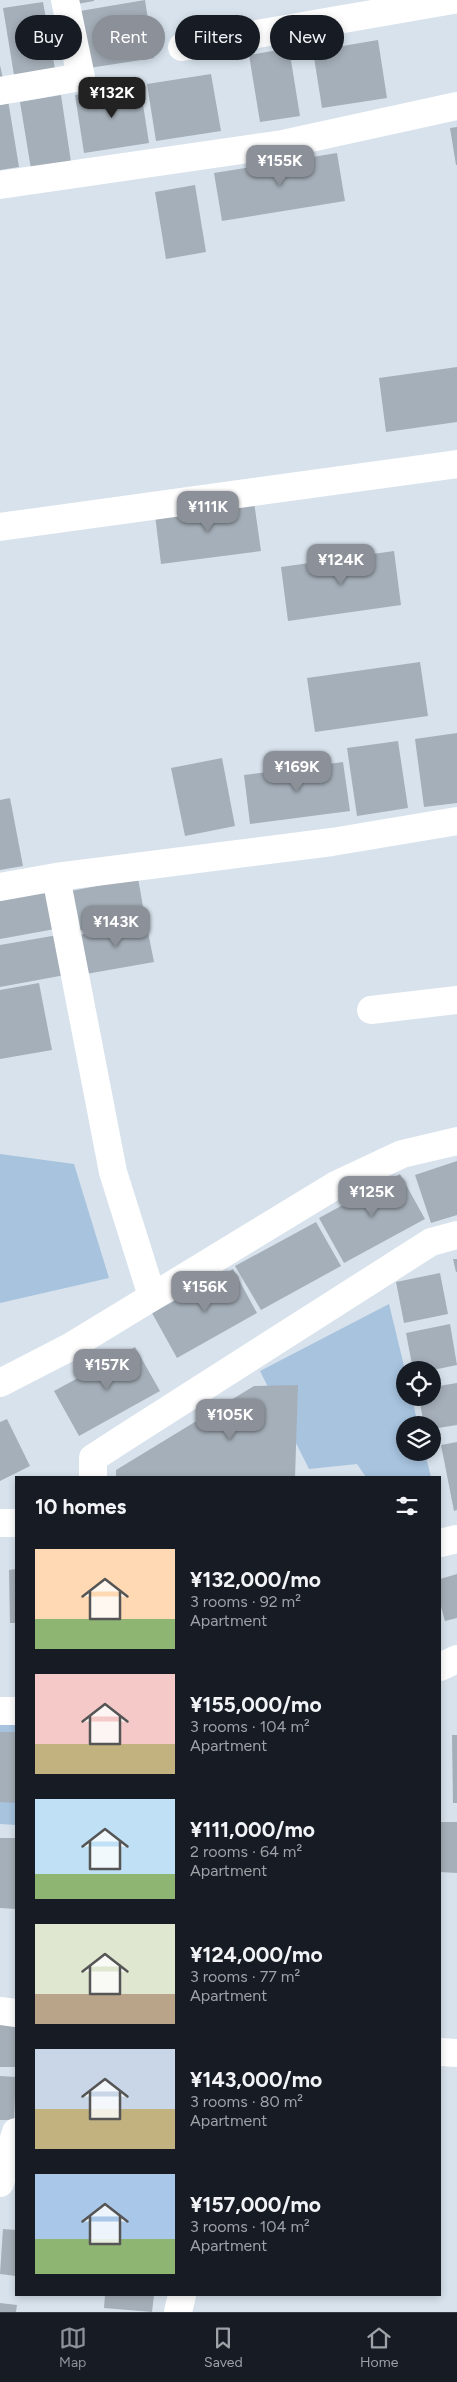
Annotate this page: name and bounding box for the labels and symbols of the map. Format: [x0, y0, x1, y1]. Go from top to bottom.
pin: ¥132K [77, 76, 147, 119]
pin: ¥155K [245, 144, 315, 187]
pin: ¥111K [173, 490, 243, 533]
pin: ¥124K [306, 544, 376, 586]
pin: ¥169K [262, 750, 332, 793]
pin: ¥143K [81, 906, 151, 948]
pin: ¥125K [337, 1176, 407, 1218]
pin: ¥156K [170, 1270, 240, 1313]
pin: ¥157K [72, 1348, 142, 1391]
pin: ¥105K [195, 1398, 265, 1441]

